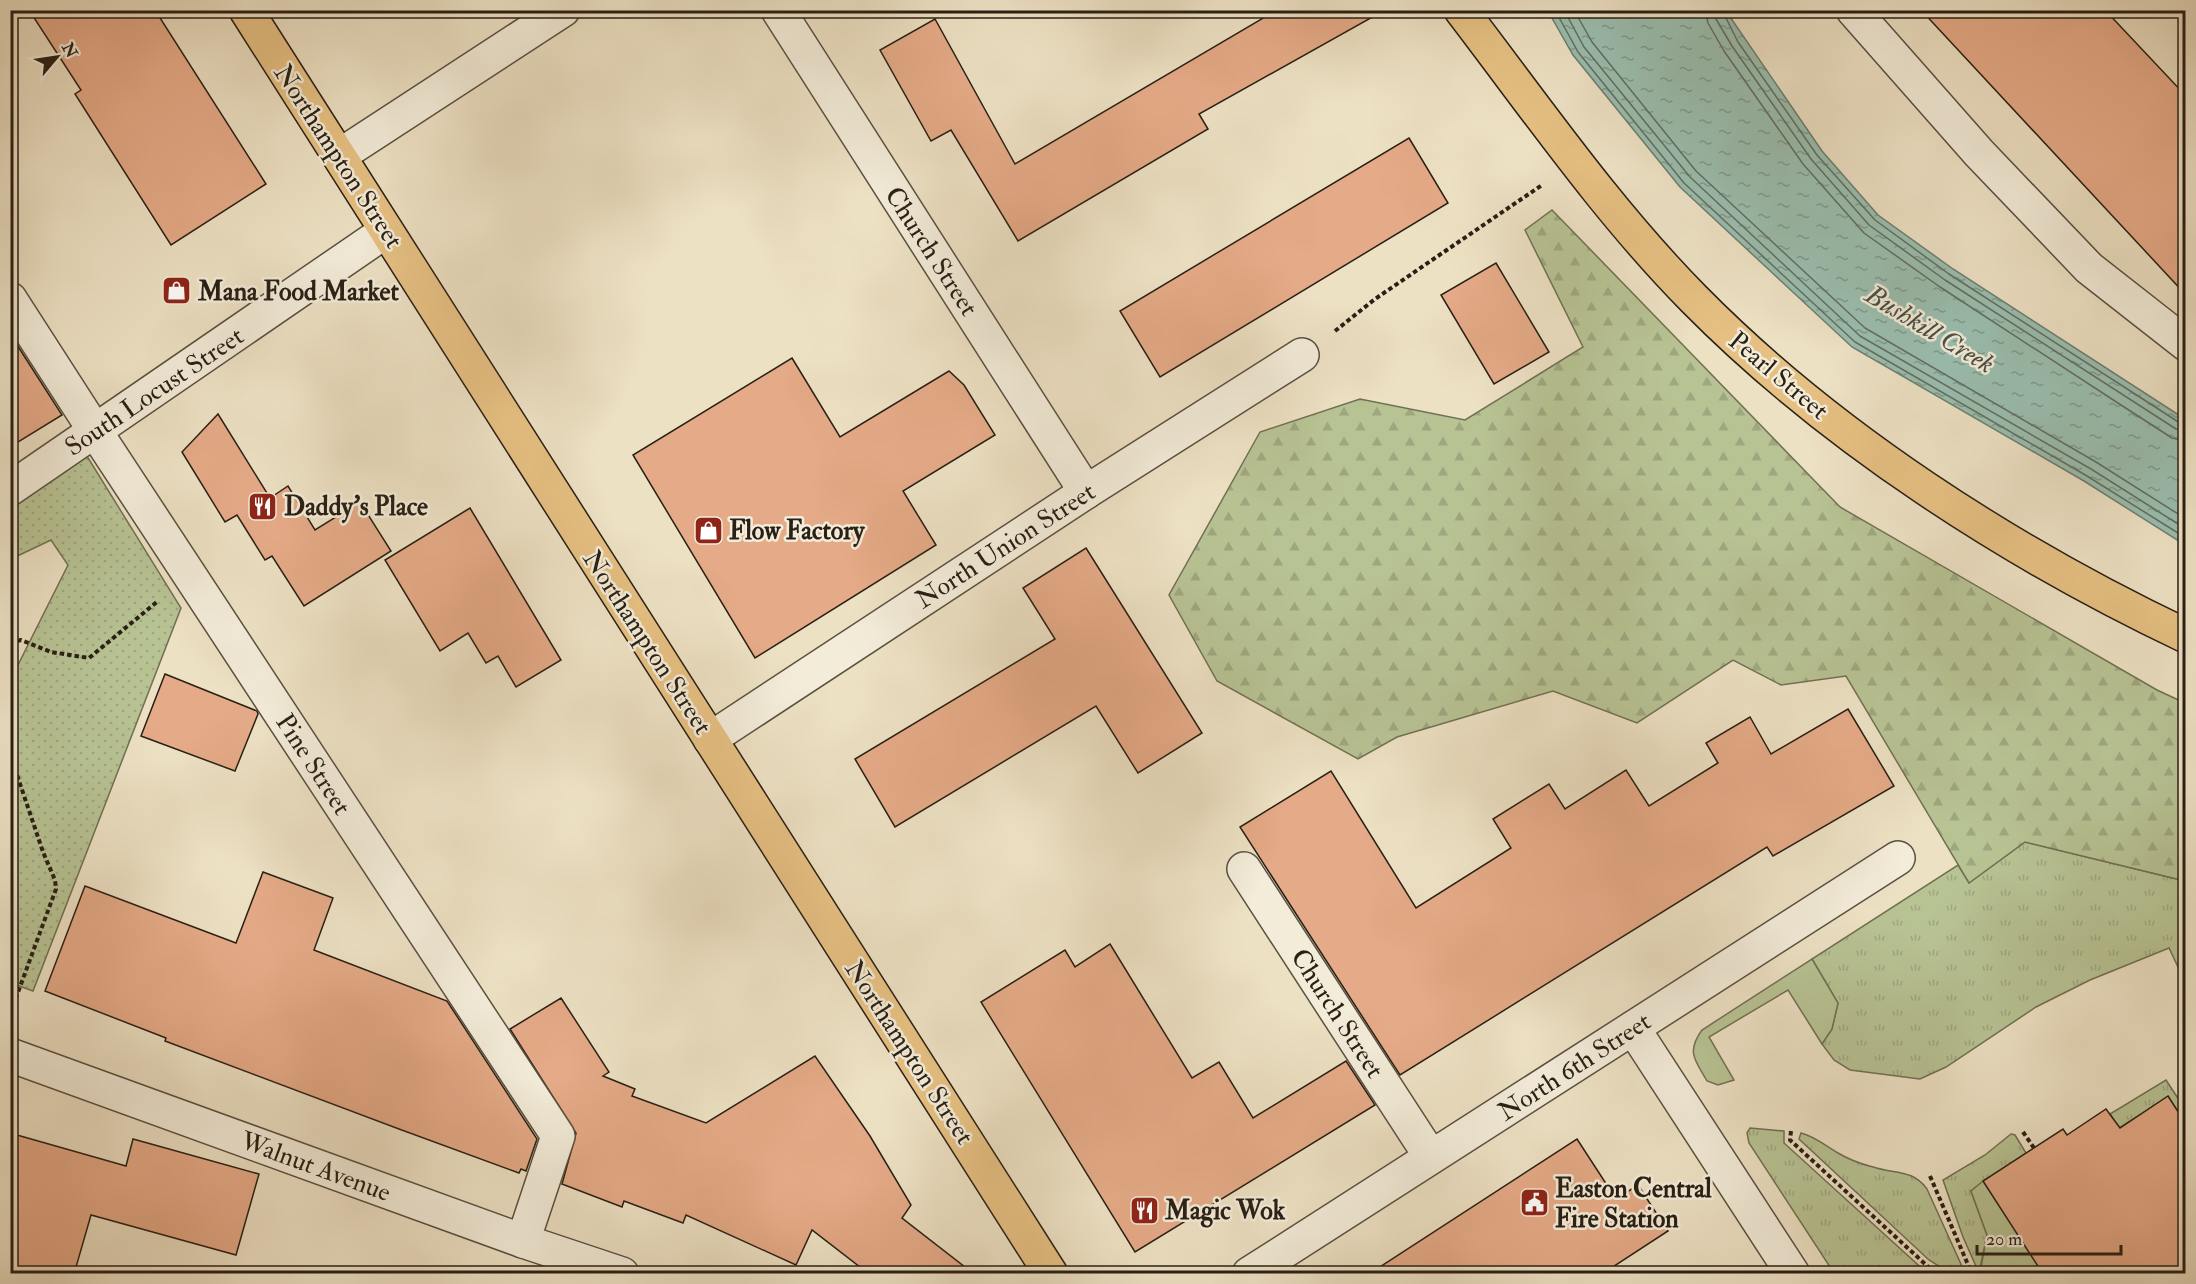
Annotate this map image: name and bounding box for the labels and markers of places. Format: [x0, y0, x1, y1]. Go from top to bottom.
shop icon: Mana Food Market [161, 275, 193, 307]
place label: Mana Food Market [197, 276, 399, 308]
restaurant icon: Daddy's Place [247, 490, 279, 522]
place label: Daddy's Place [284, 491, 428, 524]
shop icon: Flow Factory [692, 514, 724, 546]
place label: Flow Factory [729, 515, 866, 548]
place label: Easton Central Fire Station [1555, 1173, 1712, 1235]
public building icon: Easton Central Fire Station [1518, 1187, 1550, 1219]
restaurant icon: Magic Wok [1128, 1194, 1160, 1226]
place label: Magic Wok [1164, 1195, 1286, 1228]

